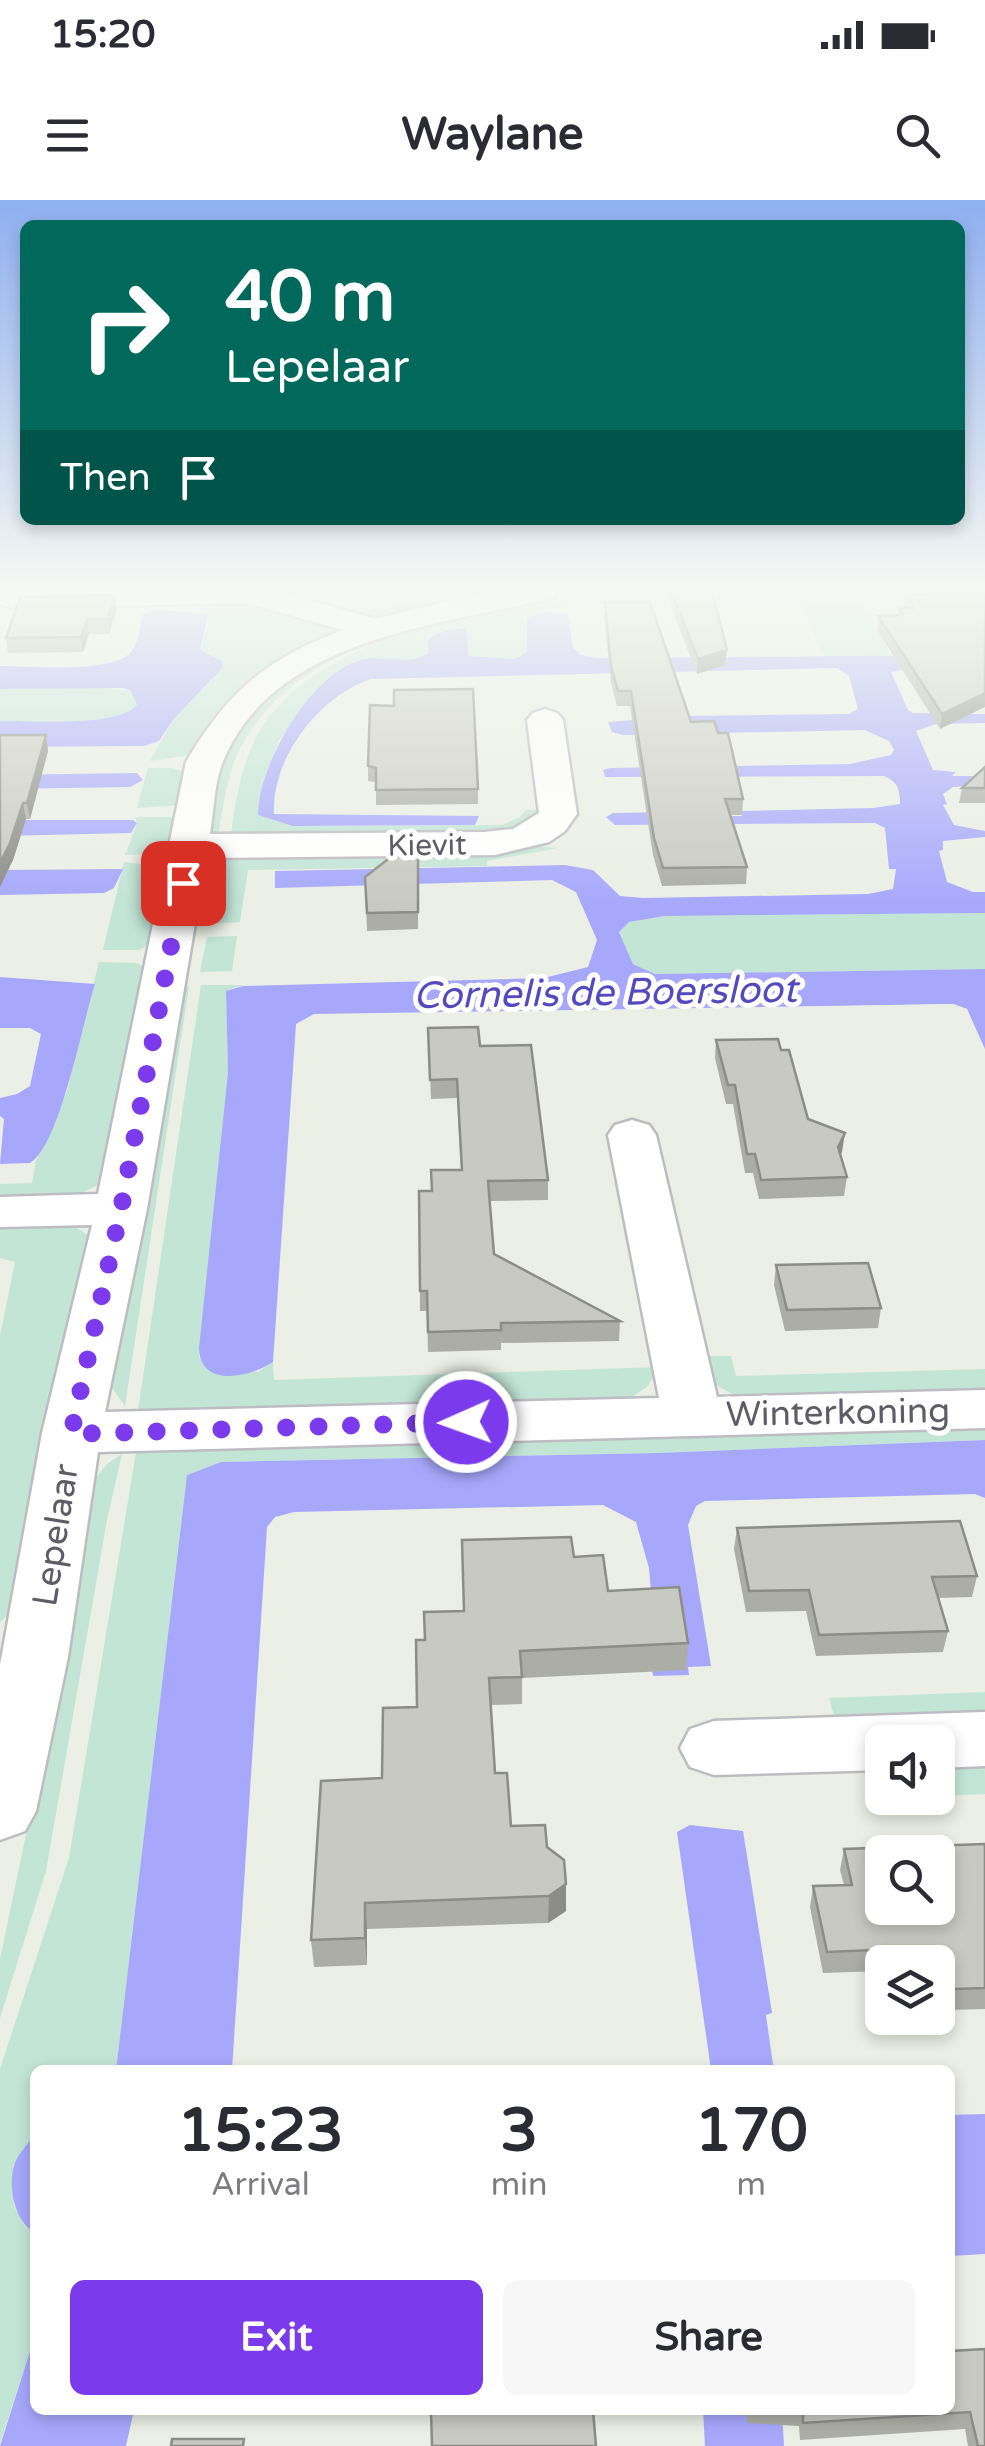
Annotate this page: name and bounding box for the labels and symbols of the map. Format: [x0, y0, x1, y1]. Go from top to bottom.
street label: Kievit [387, 826, 467, 865]
pin [141, 841, 226, 926]
water label: Cornelis de Boersloot [413, 967, 802, 1019]
position arrow [414, 1370, 518, 1474]
street label: Winterkoning [725, 1390, 951, 1436]
street label: Lepelaar [24, 1461, 88, 1609]

